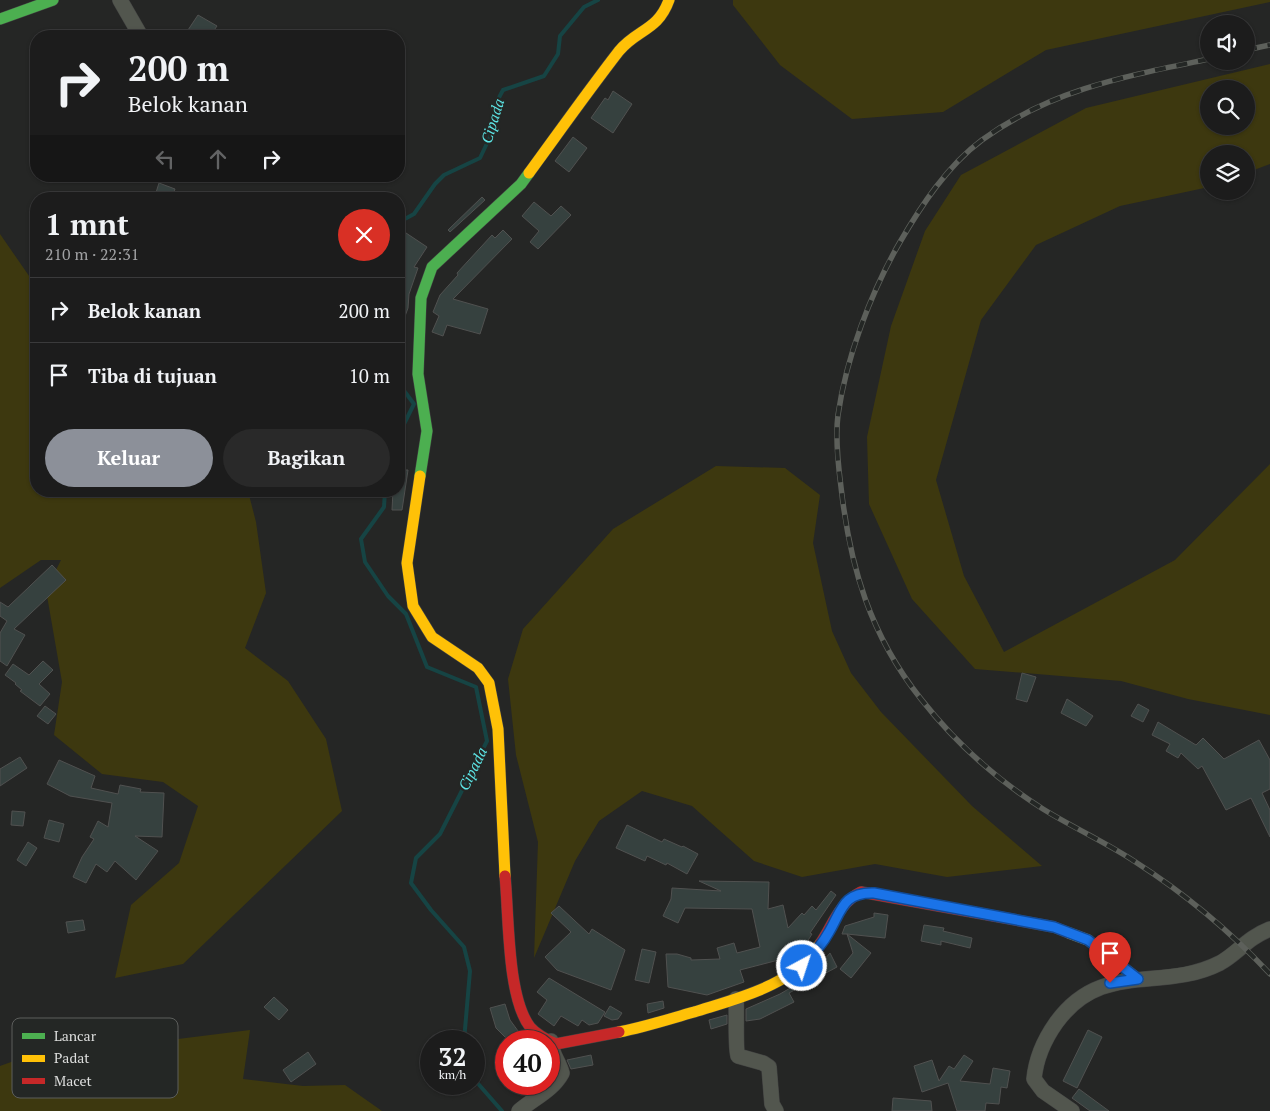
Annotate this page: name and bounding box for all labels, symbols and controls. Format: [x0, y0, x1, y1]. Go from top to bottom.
map controls [1200, 15, 1255, 200]
button: sound [1200, 15, 1255, 70]
text: 200 m [128, 45, 229, 91]
icon: right [45, 50, 110, 115]
button: search [1200, 80, 1255, 135]
text: Belok kanan [128, 89, 248, 118]
water label: Cipada [476, 96, 508, 146]
icon: left [151, 145, 179, 173]
icon: ahead [204, 145, 232, 173]
icon: right [257, 145, 285, 173]
button: layers [1200, 145, 1255, 200]
text: 1 mnt [45, 204, 129, 244]
button: close [338, 209, 390, 261]
text: 210 m · 22:31 [45, 243, 139, 265]
icon: right [45, 296, 73, 324]
text: Belok kanan [88, 298, 201, 323]
text: 200 m [339, 298, 390, 323]
icon: arrive [45, 361, 73, 389]
text: Tiba di tujuan [88, 363, 217, 388]
text: 10 m [349, 363, 390, 388]
button: Keluar [45, 429, 213, 487]
button: Bagikan [223, 429, 390, 487]
water label: Cipada [453, 744, 491, 794]
pin [1089, 932, 1131, 983]
position arrow [775, 939, 827, 991]
icon: arrive [1096, 939, 1124, 967]
legend [12, 1018, 178, 1098]
text: Lancar [54, 1026, 97, 1045]
speed limit sign: 40 [495, 1030, 560, 1095]
text: 32 [438, 1040, 467, 1073]
text: Padat [54, 1048, 90, 1067]
text: km/h [439, 1067, 466, 1082]
text: Macet [54, 1071, 93, 1090]

